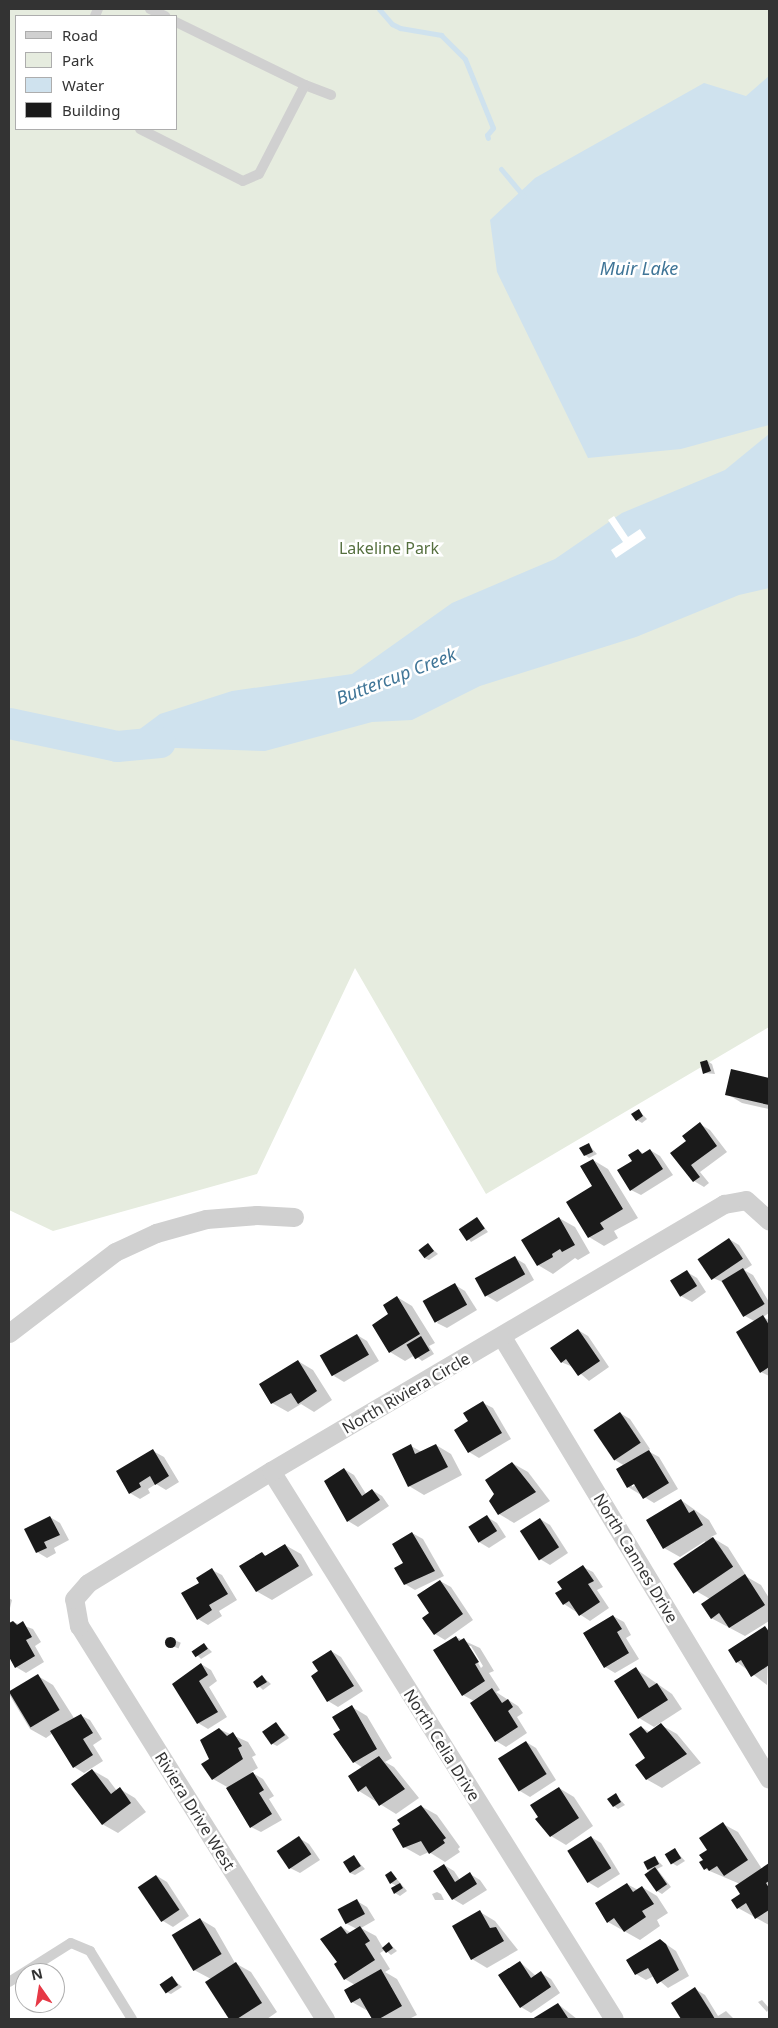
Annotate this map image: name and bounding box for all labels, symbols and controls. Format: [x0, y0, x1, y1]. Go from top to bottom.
legend [15, 15, 178, 130]
text: Road [62, 25, 98, 45]
text: Park [62, 50, 94, 70]
text: Water [62, 75, 104, 95]
text: Building [62, 100, 120, 120]
water label: Muir Lake [600, 257, 678, 279]
park label: Lakeline Park [339, 538, 439, 558]
water label: Buttercup Creek [333, 643, 459, 709]
street label: North Riviera Circle [339, 1349, 473, 1437]
street label: North Cannes Drive [590, 1490, 682, 1626]
street label: North Celia Drive [400, 1685, 484, 1805]
street label: Riviera Drive West [151, 1748, 239, 1874]
north arrow [15, 1963, 65, 2013]
text: N [29, 1963, 44, 1984]

